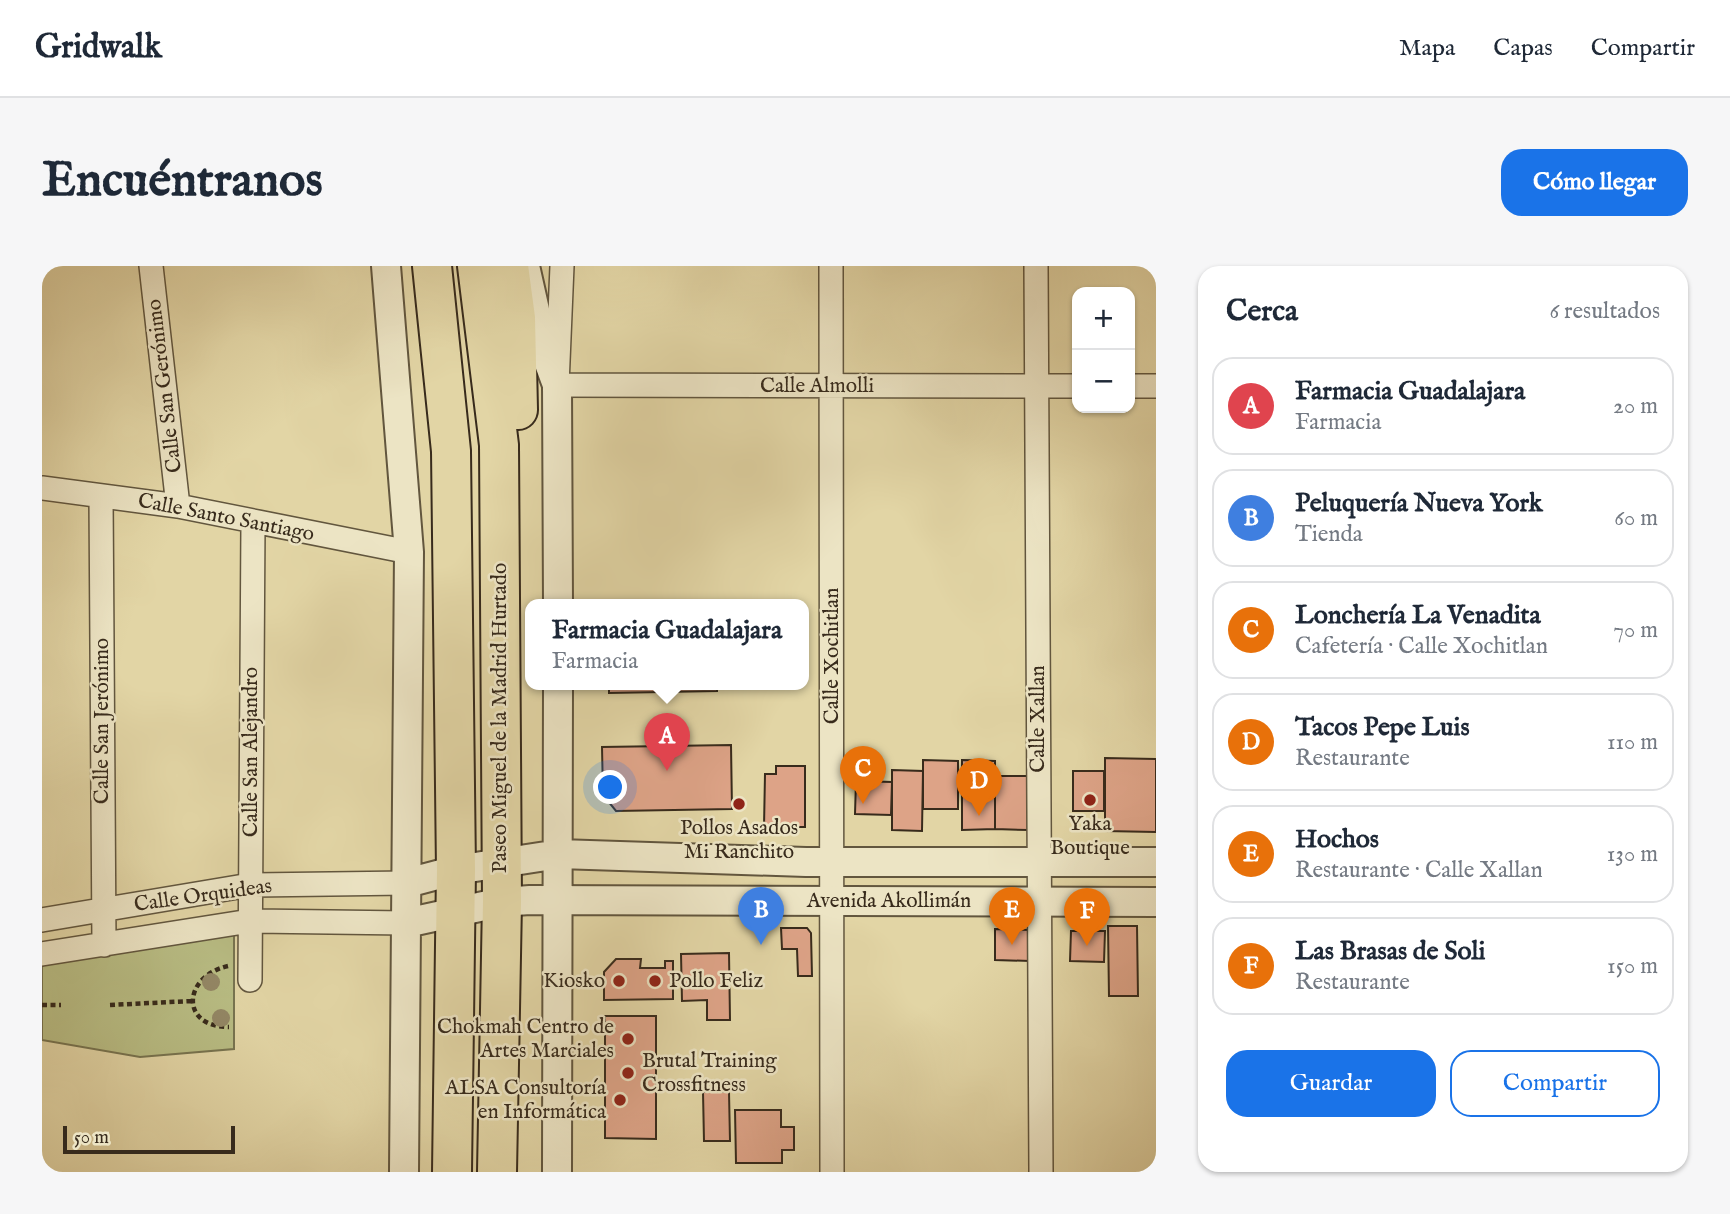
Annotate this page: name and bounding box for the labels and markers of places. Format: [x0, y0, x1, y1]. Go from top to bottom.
pin: A [644, 713, 690, 771]
pin: C [840, 746, 886, 804]
pin: D [956, 758, 1002, 816]
marker: Yaka Boutique [1082, 792, 1098, 808]
marker: Pollos Asados Mi Ranchito [731, 796, 747, 812]
place label: Yaka Boutique [1050, 811, 1130, 862]
place label: Pollos Asados Mi Ranchito [680, 815, 798, 866]
pin: B [738, 887, 784, 945]
pin: E [989, 887, 1035, 945]
pin: F [1064, 888, 1110, 946]
place label: Kiosko [543, 968, 605, 995]
place label: Pollo Feliz [669, 968, 763, 995]
marker: Kiosko [611, 973, 627, 989]
marker: Pollo Feliz [647, 973, 663, 989]
place label: Chokmah Centro de Artes Marciales [437, 1014, 614, 1065]
marker: Chokmah Centro de Artes Marciales [620, 1031, 636, 1047]
place label: Brutal Training Crossfitness [642, 1048, 777, 1099]
marker: Brutal Training Crossfitness [620, 1065, 636, 1081]
place label: ALSA Consultoría en Informática [444, 1075, 607, 1126]
marker: ALSA Consultoría en Informática [612, 1092, 628, 1108]

